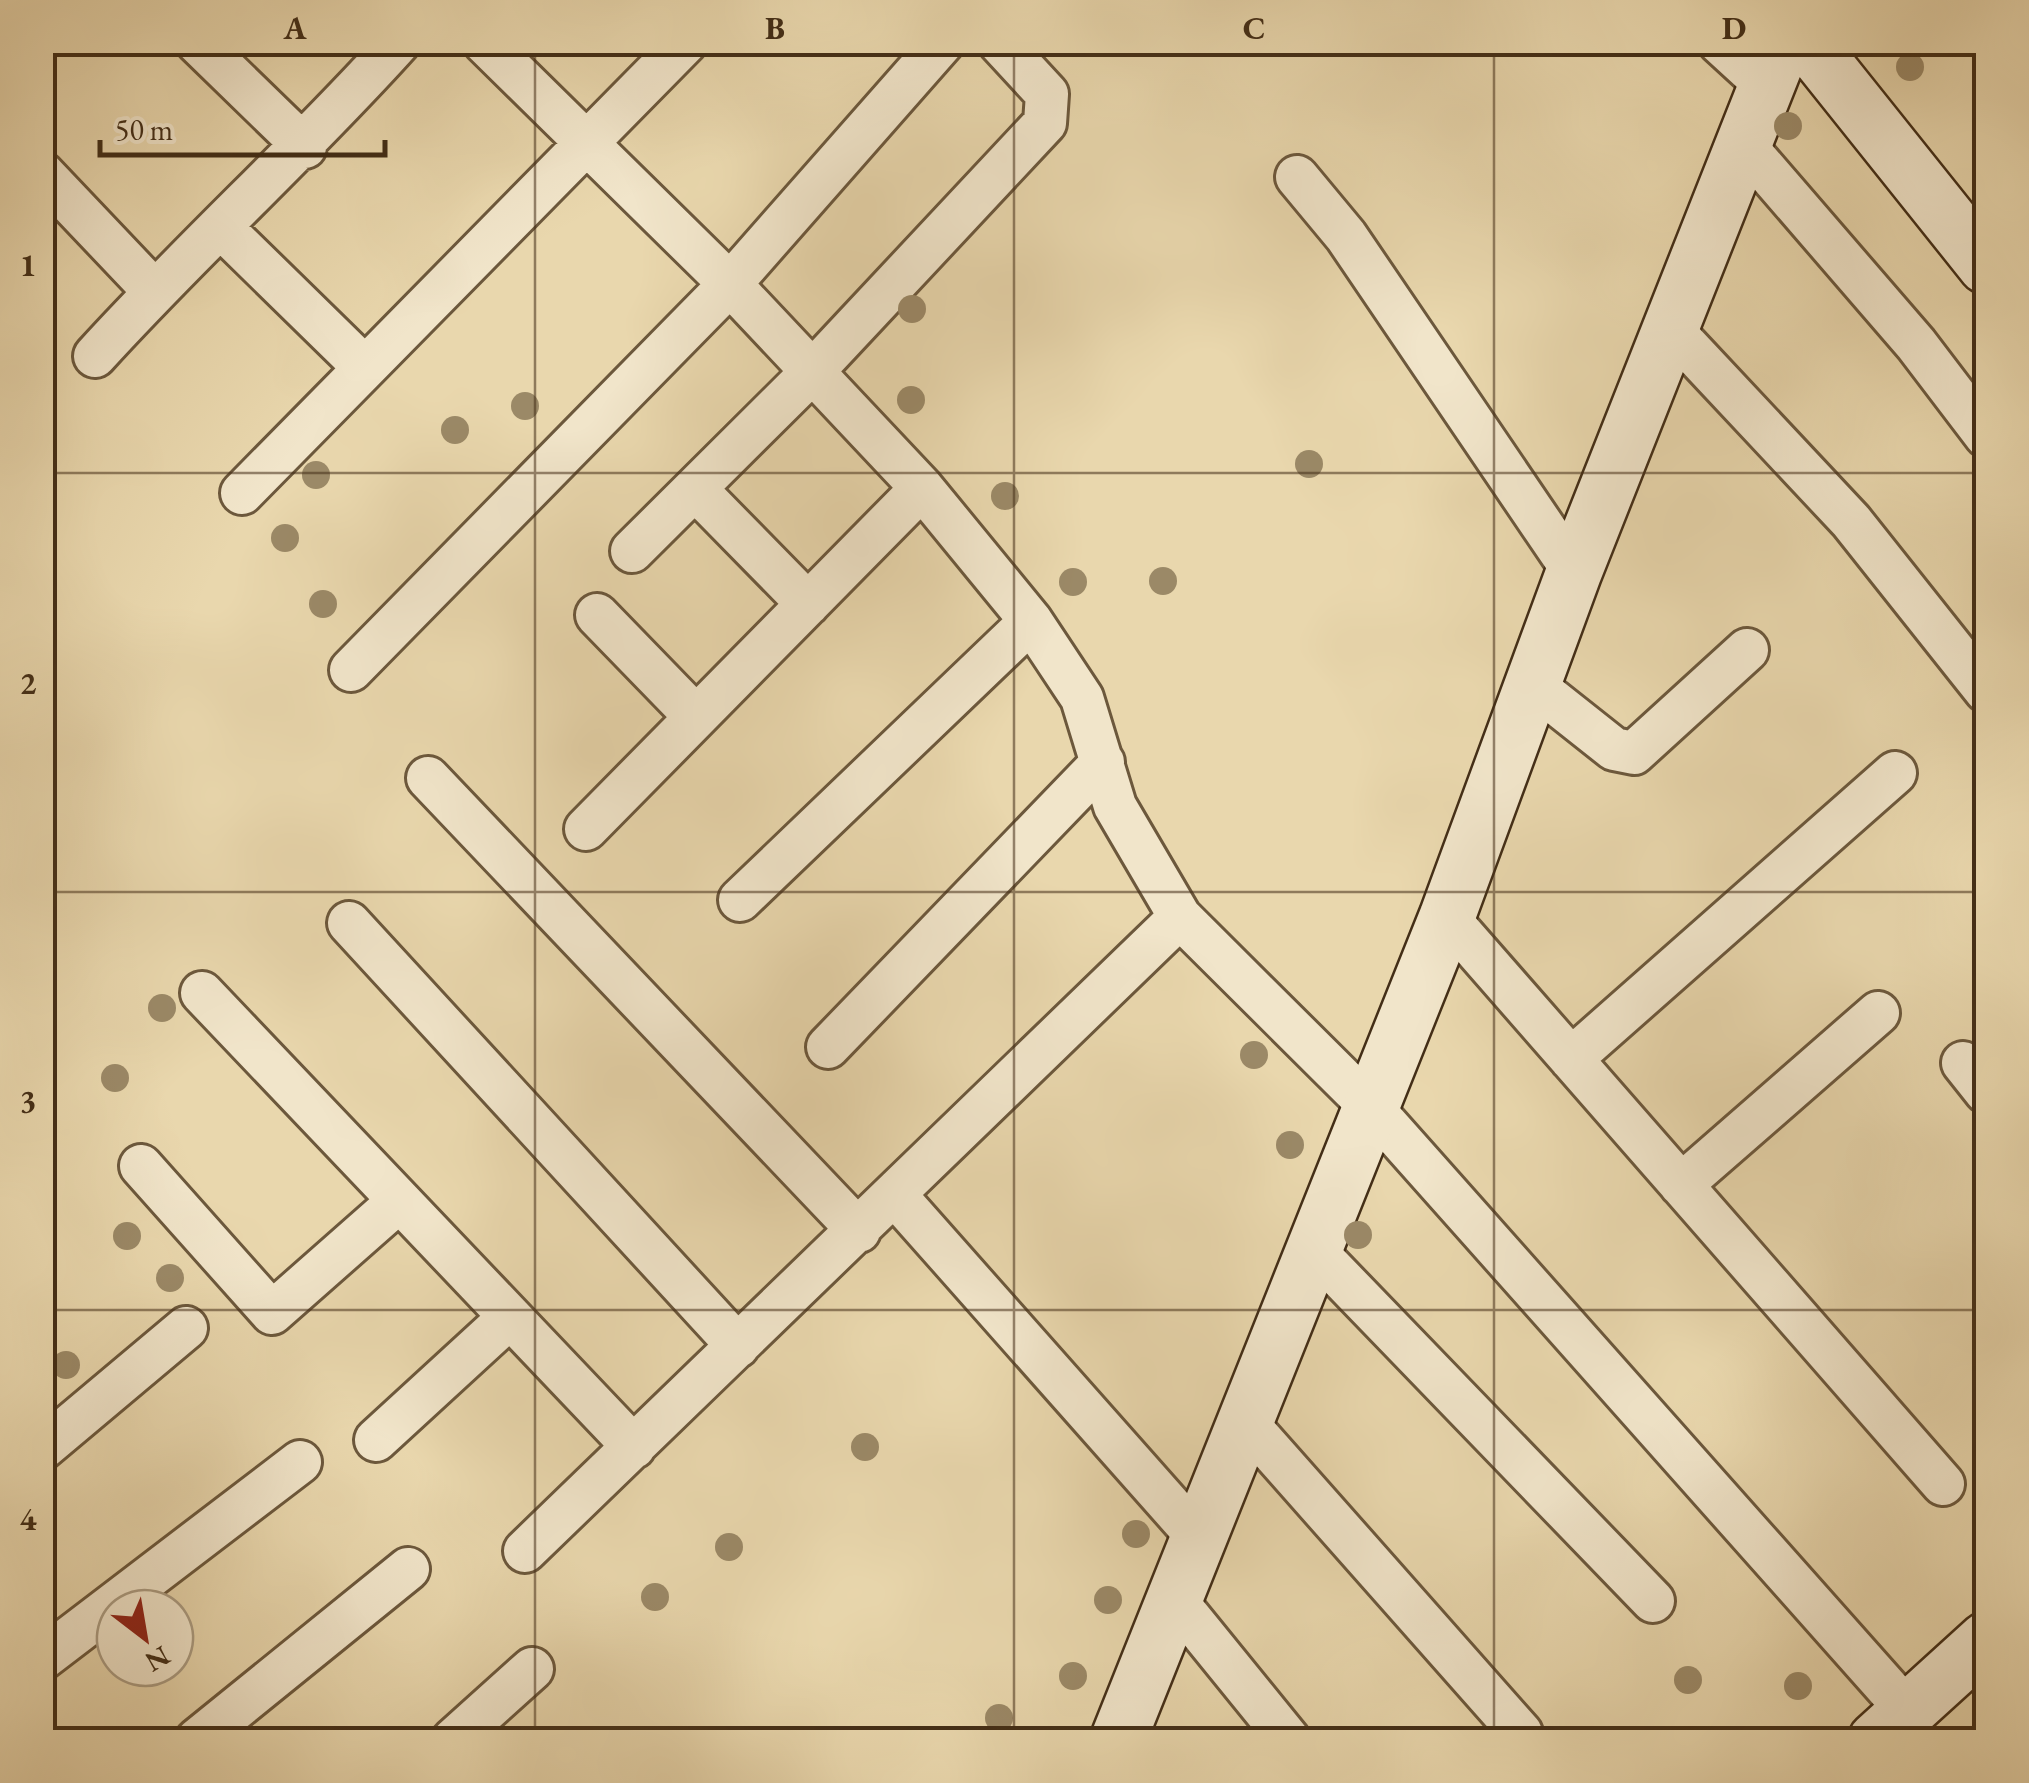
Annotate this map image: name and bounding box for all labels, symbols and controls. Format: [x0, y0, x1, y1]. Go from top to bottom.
text: A [282, 7, 307, 49]
text: B [765, 7, 785, 49]
text: C [1243, 7, 1265, 49]
text: D [1722, 7, 1746, 49]
scale bar [100, 95, 385, 157]
text: 50 m [115, 110, 173, 149]
text: 1 [20, 244, 36, 286]
text: 2 [20, 662, 37, 704]
text: 3 [20, 1080, 36, 1122]
text: 4 [20, 1498, 38, 1540]
north arrow [95, 1588, 195, 1688]
text: N [139, 1638, 177, 1681]

